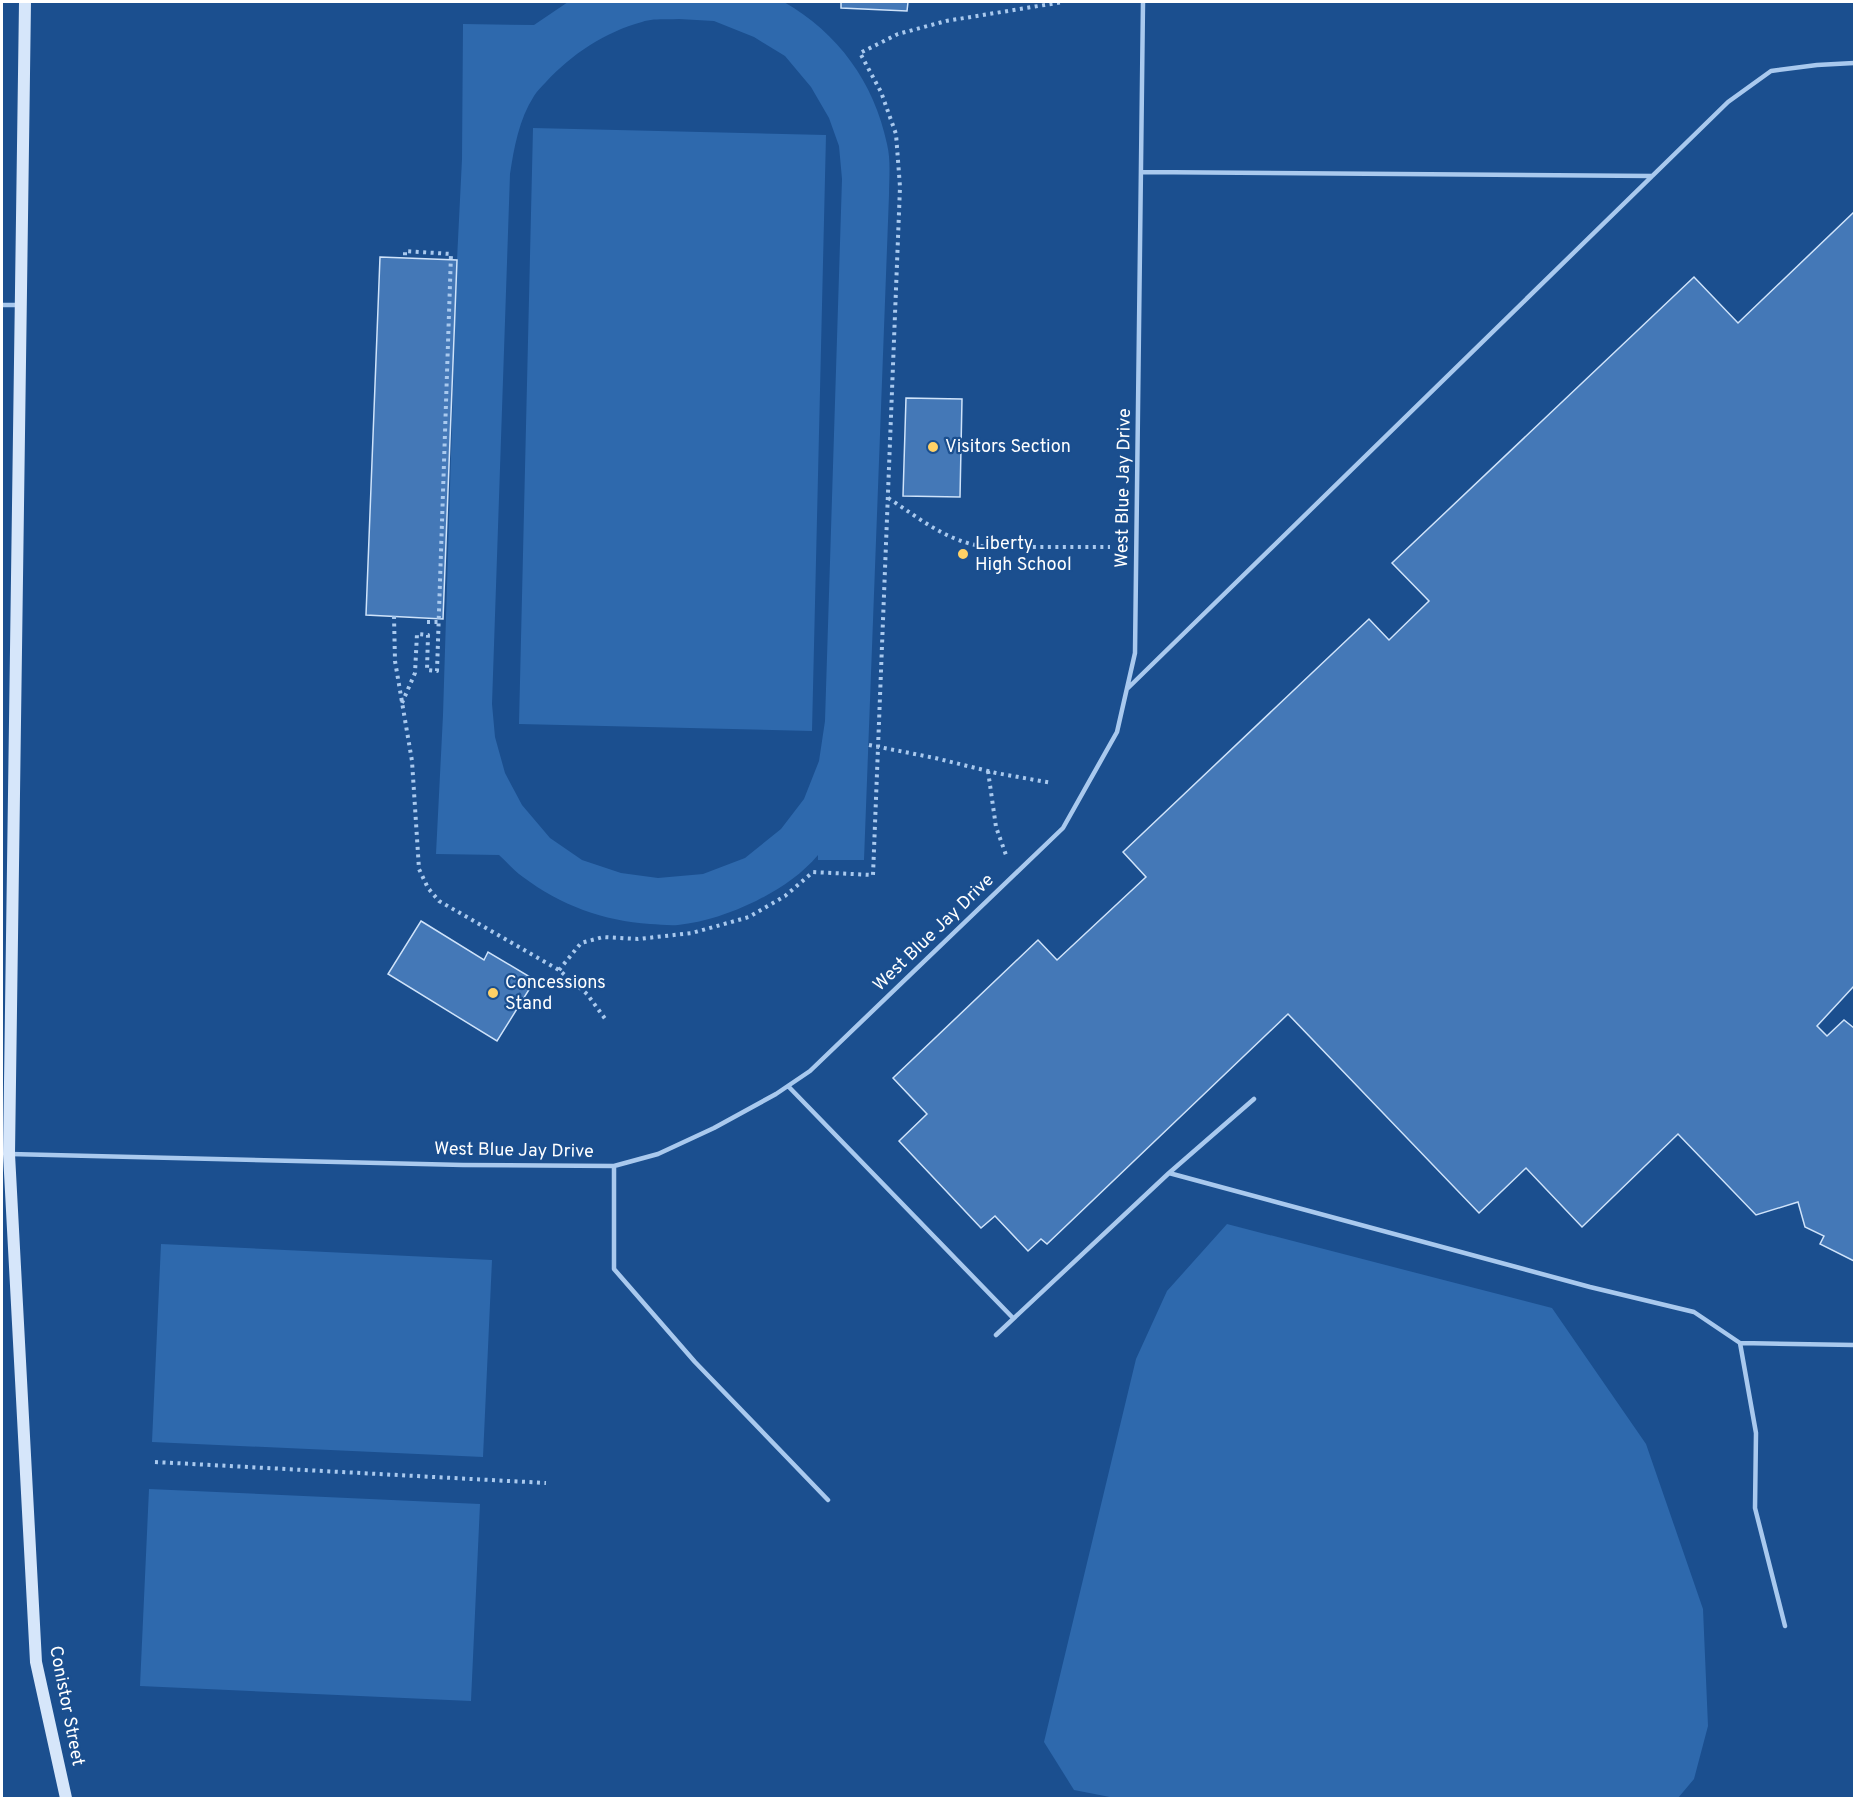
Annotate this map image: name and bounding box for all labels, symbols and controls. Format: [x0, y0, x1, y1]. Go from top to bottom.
street label: West Blue Jay Drive [1111, 408, 1137, 568]
place label: Visitors Section [945, 436, 1071, 459]
marker: Visitors Section [926, 440, 940, 454]
place label: Liberty High School [975, 533, 1072, 577]
marker: Liberty High School [956, 547, 970, 561]
street label: West Blue Jay Drive [869, 869, 999, 997]
place label: Concessions Stand [505, 972, 606, 1016]
marker: Concessions Stand [486, 986, 500, 1000]
street label: West Blue Jay Drive [434, 1138, 594, 1164]
street label: Conistor Street [43, 1644, 89, 1768]

